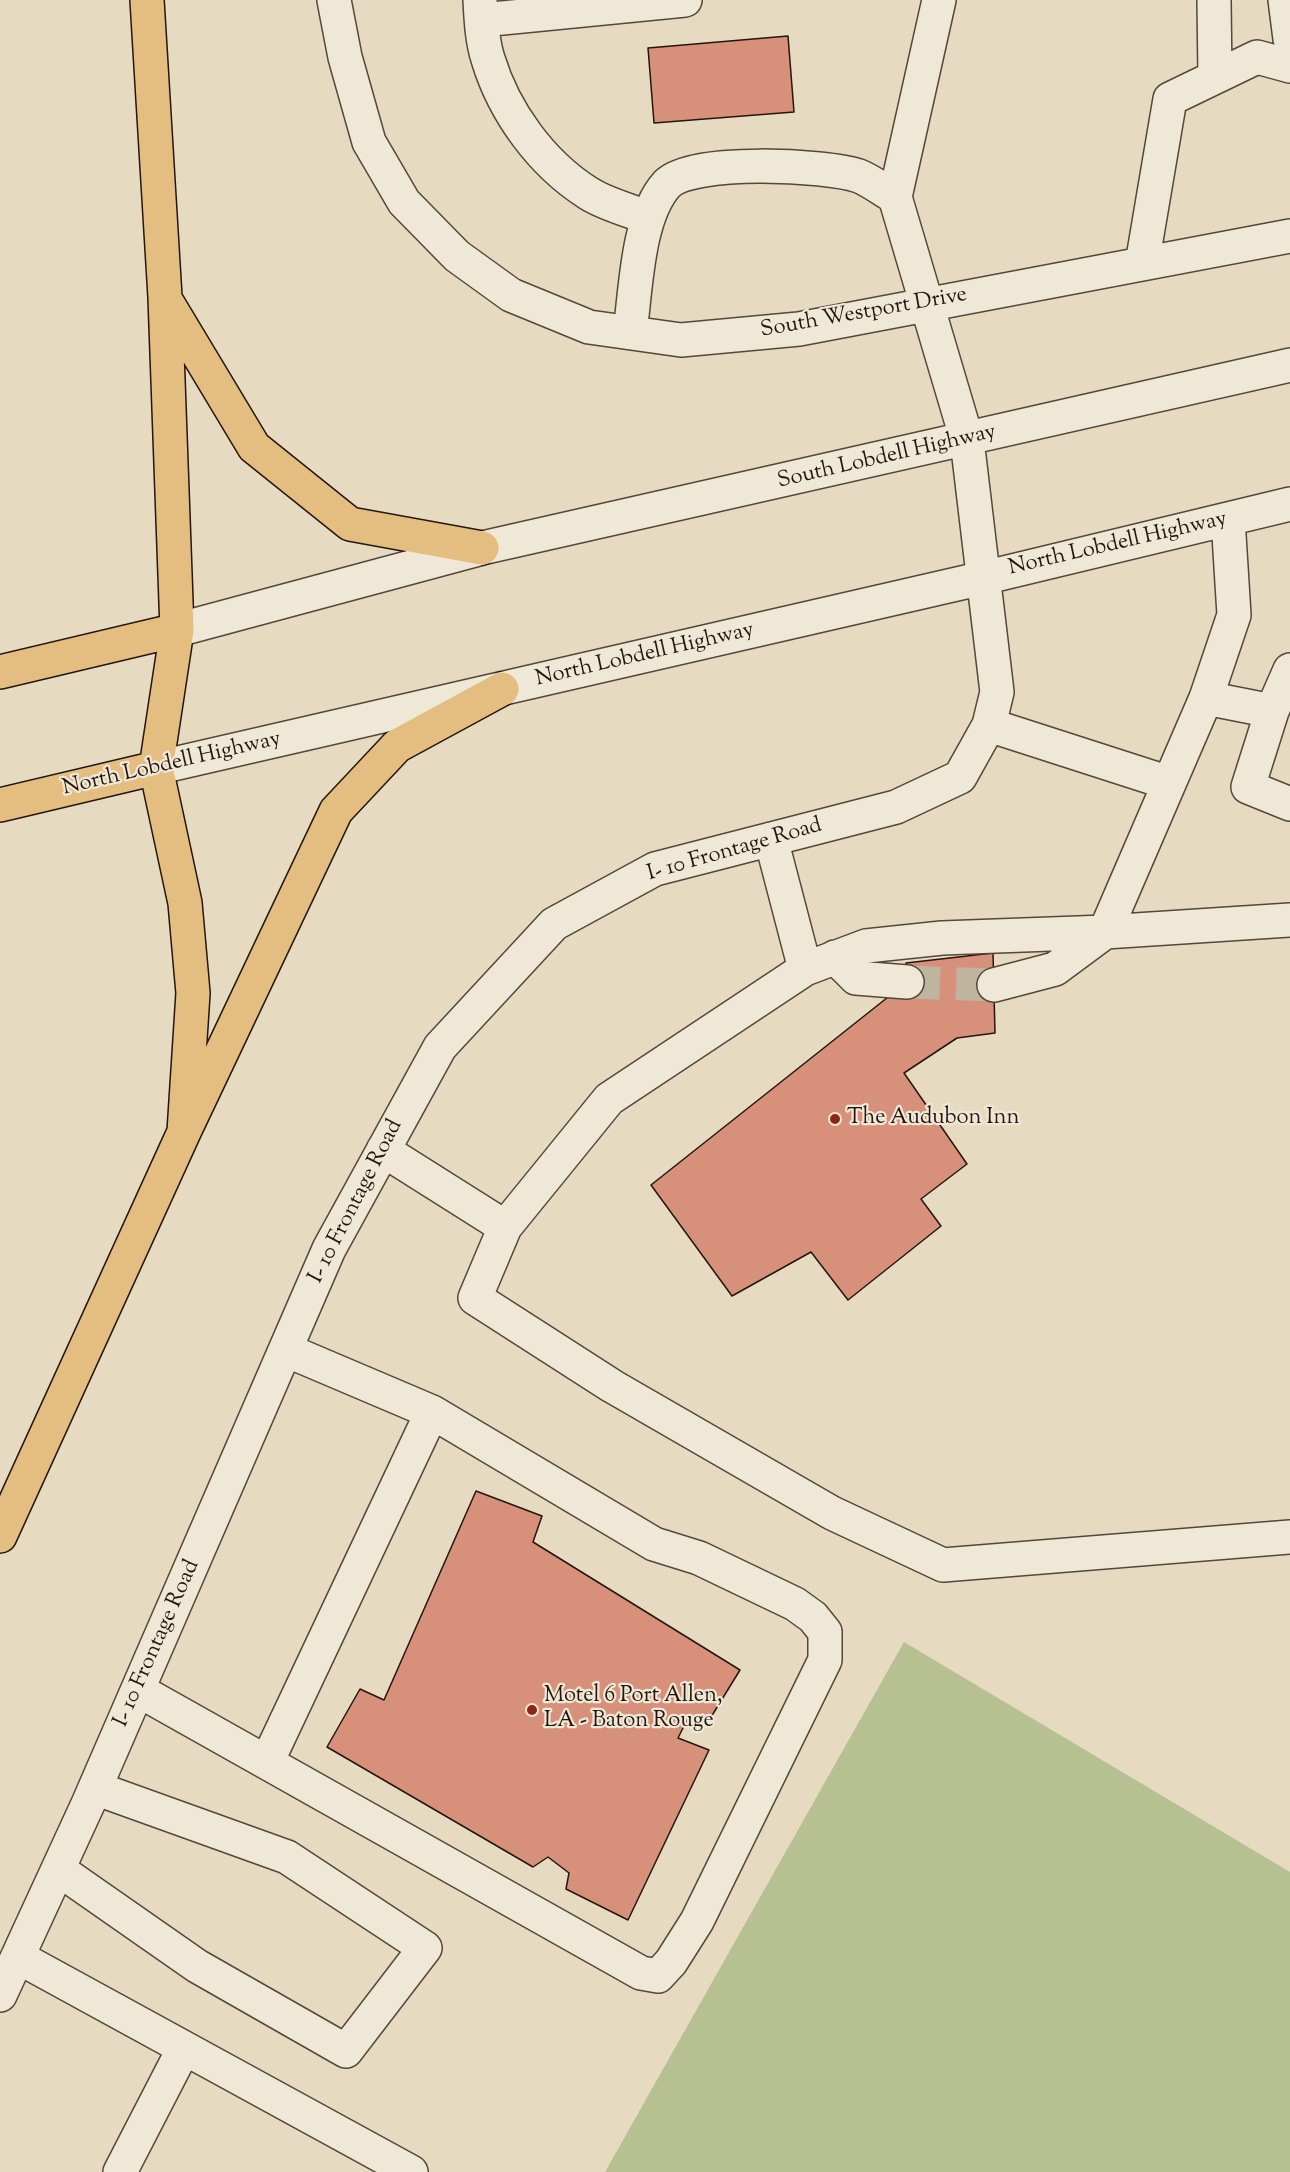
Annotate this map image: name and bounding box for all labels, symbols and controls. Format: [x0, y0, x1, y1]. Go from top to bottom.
street label: South Westport Drive [759, 283, 969, 345]
street label: South Lobdell Highway [775, 420, 999, 496]
street label: North Lobdell Highway [1006, 507, 1230, 583]
street label: North Lobdell Highway [533, 618, 757, 694]
street label: North Lobdell Highway [60, 727, 284, 803]
street label: I- 10 Frontage Road [645, 813, 825, 889]
place label: The Audubon Inn [847, 1106, 1020, 1132]
marker: The Audubon Inn [828, 1112, 842, 1126]
street label: I- 10 Frontage Road [304, 1116, 410, 1288]
street label: I- 10 Frontage Road [109, 1556, 207, 1732]
place label: Motel 6 Port Allen, LA - Baton Rouge [544, 1684, 723, 1736]
marker: Motel 6 Port Allen, LA - Baton Rouge [525, 1703, 539, 1717]

